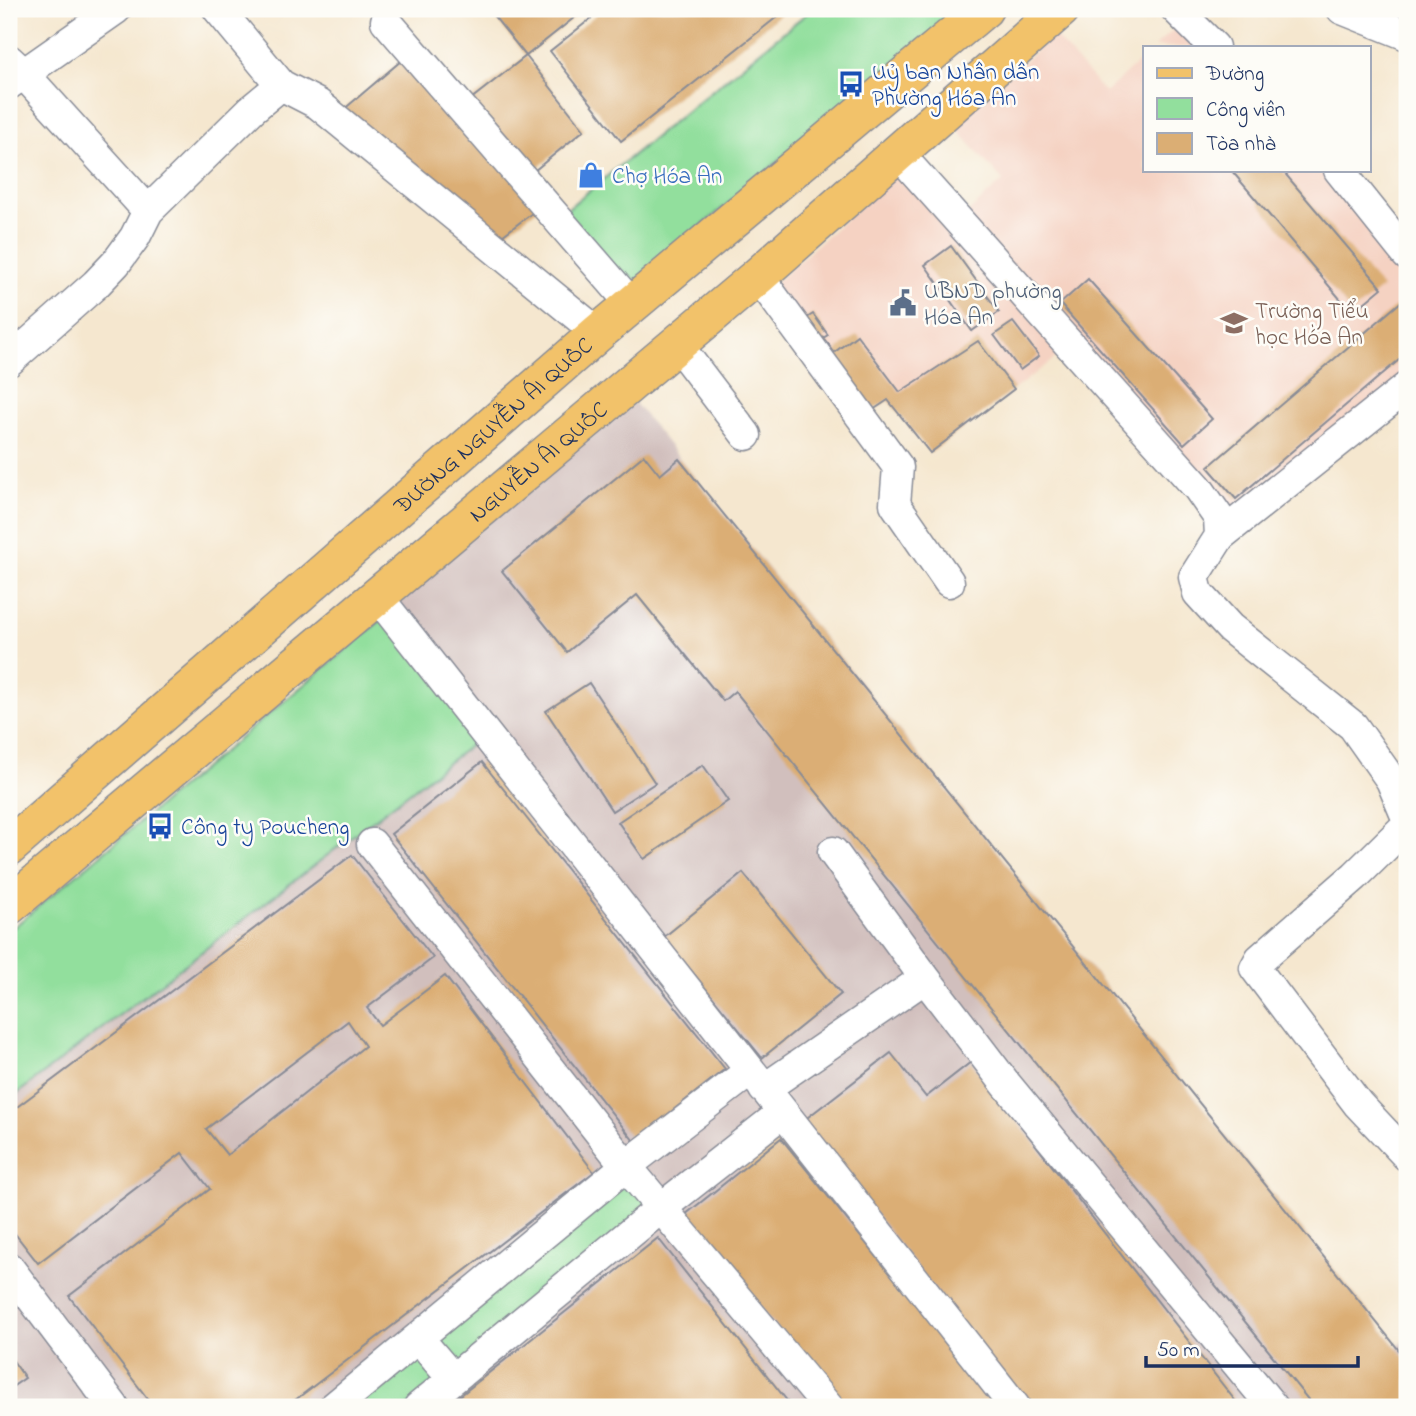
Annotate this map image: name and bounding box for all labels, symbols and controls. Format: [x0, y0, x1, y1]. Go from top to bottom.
legend [1143, 46, 1370, 172]
place label: Uỷ ban Nhân dân Phường Hóa An [872, 57, 1039, 117]
text: Đường [1205, 60, 1264, 92]
bus stop icon: Uỷ ban Nhân dân Phường Hóa An [836, 69, 866, 99]
text: Công viên [1206, 96, 1285, 128]
text: Tòa nhà [1206, 130, 1276, 160]
shop icon: Chợ Hóa An [576, 160, 606, 190]
place label: Chợ Hóa An [612, 161, 722, 194]
place label: UBND phường Hóa An [924, 276, 1062, 335]
public building icon: UBND phường Hóa An [888, 288, 918, 318]
place label: Trường Tiểu học Hóa An [1255, 296, 1369, 355]
school or university icon: Trường Tiểu học Hóa An [1219, 308, 1249, 338]
street label: ĐƯỜNG NGUYỄN ÁI QUỐC [388, 329, 598, 517]
street label: NGUYỄN ÁI QUỐC [463, 395, 613, 527]
bus stop icon: Công ty Poucheng [145, 811, 175, 841]
place label: Công ty Poucheng [181, 812, 349, 847]
scale bar [1146, 1325, 1358, 1369]
text: 50 m [1157, 1336, 1200, 1366]

